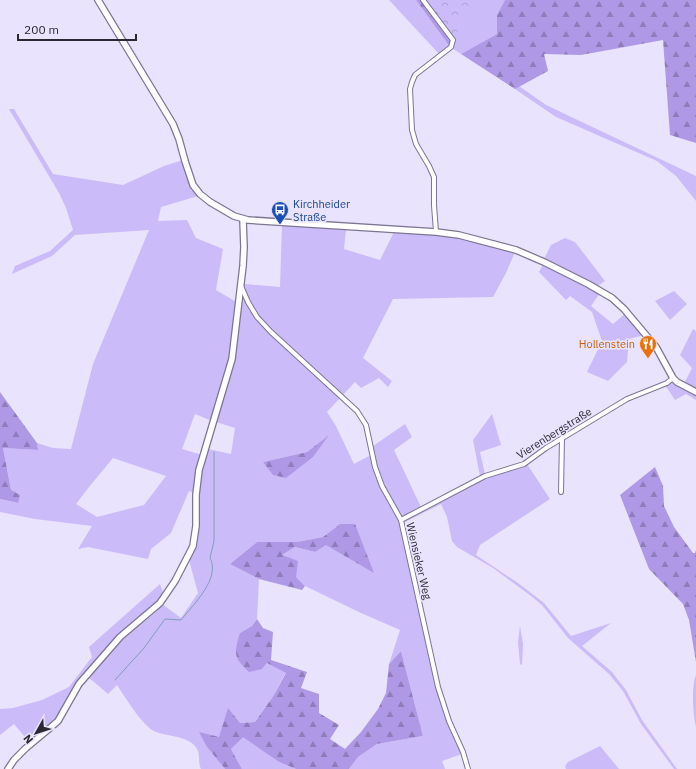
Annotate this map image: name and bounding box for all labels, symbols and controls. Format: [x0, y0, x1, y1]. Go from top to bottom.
scale bar [18, 16, 136, 42]
text: 200 m [24, 22, 59, 37]
place label: Kirchheider Straße [293, 197, 350, 224]
bus stop icon: Kirchheider Straße [270, 200, 290, 225]
restaurant icon: Hollenstein [638, 334, 658, 359]
place label: Hollenstein [579, 337, 635, 351]
street label: Vierenbergstraße [514, 404, 594, 462]
street label: Wiensieker Weg [403, 521, 435, 601]
north arrow [16, 713, 56, 753]
text: N [20, 732, 36, 747]

